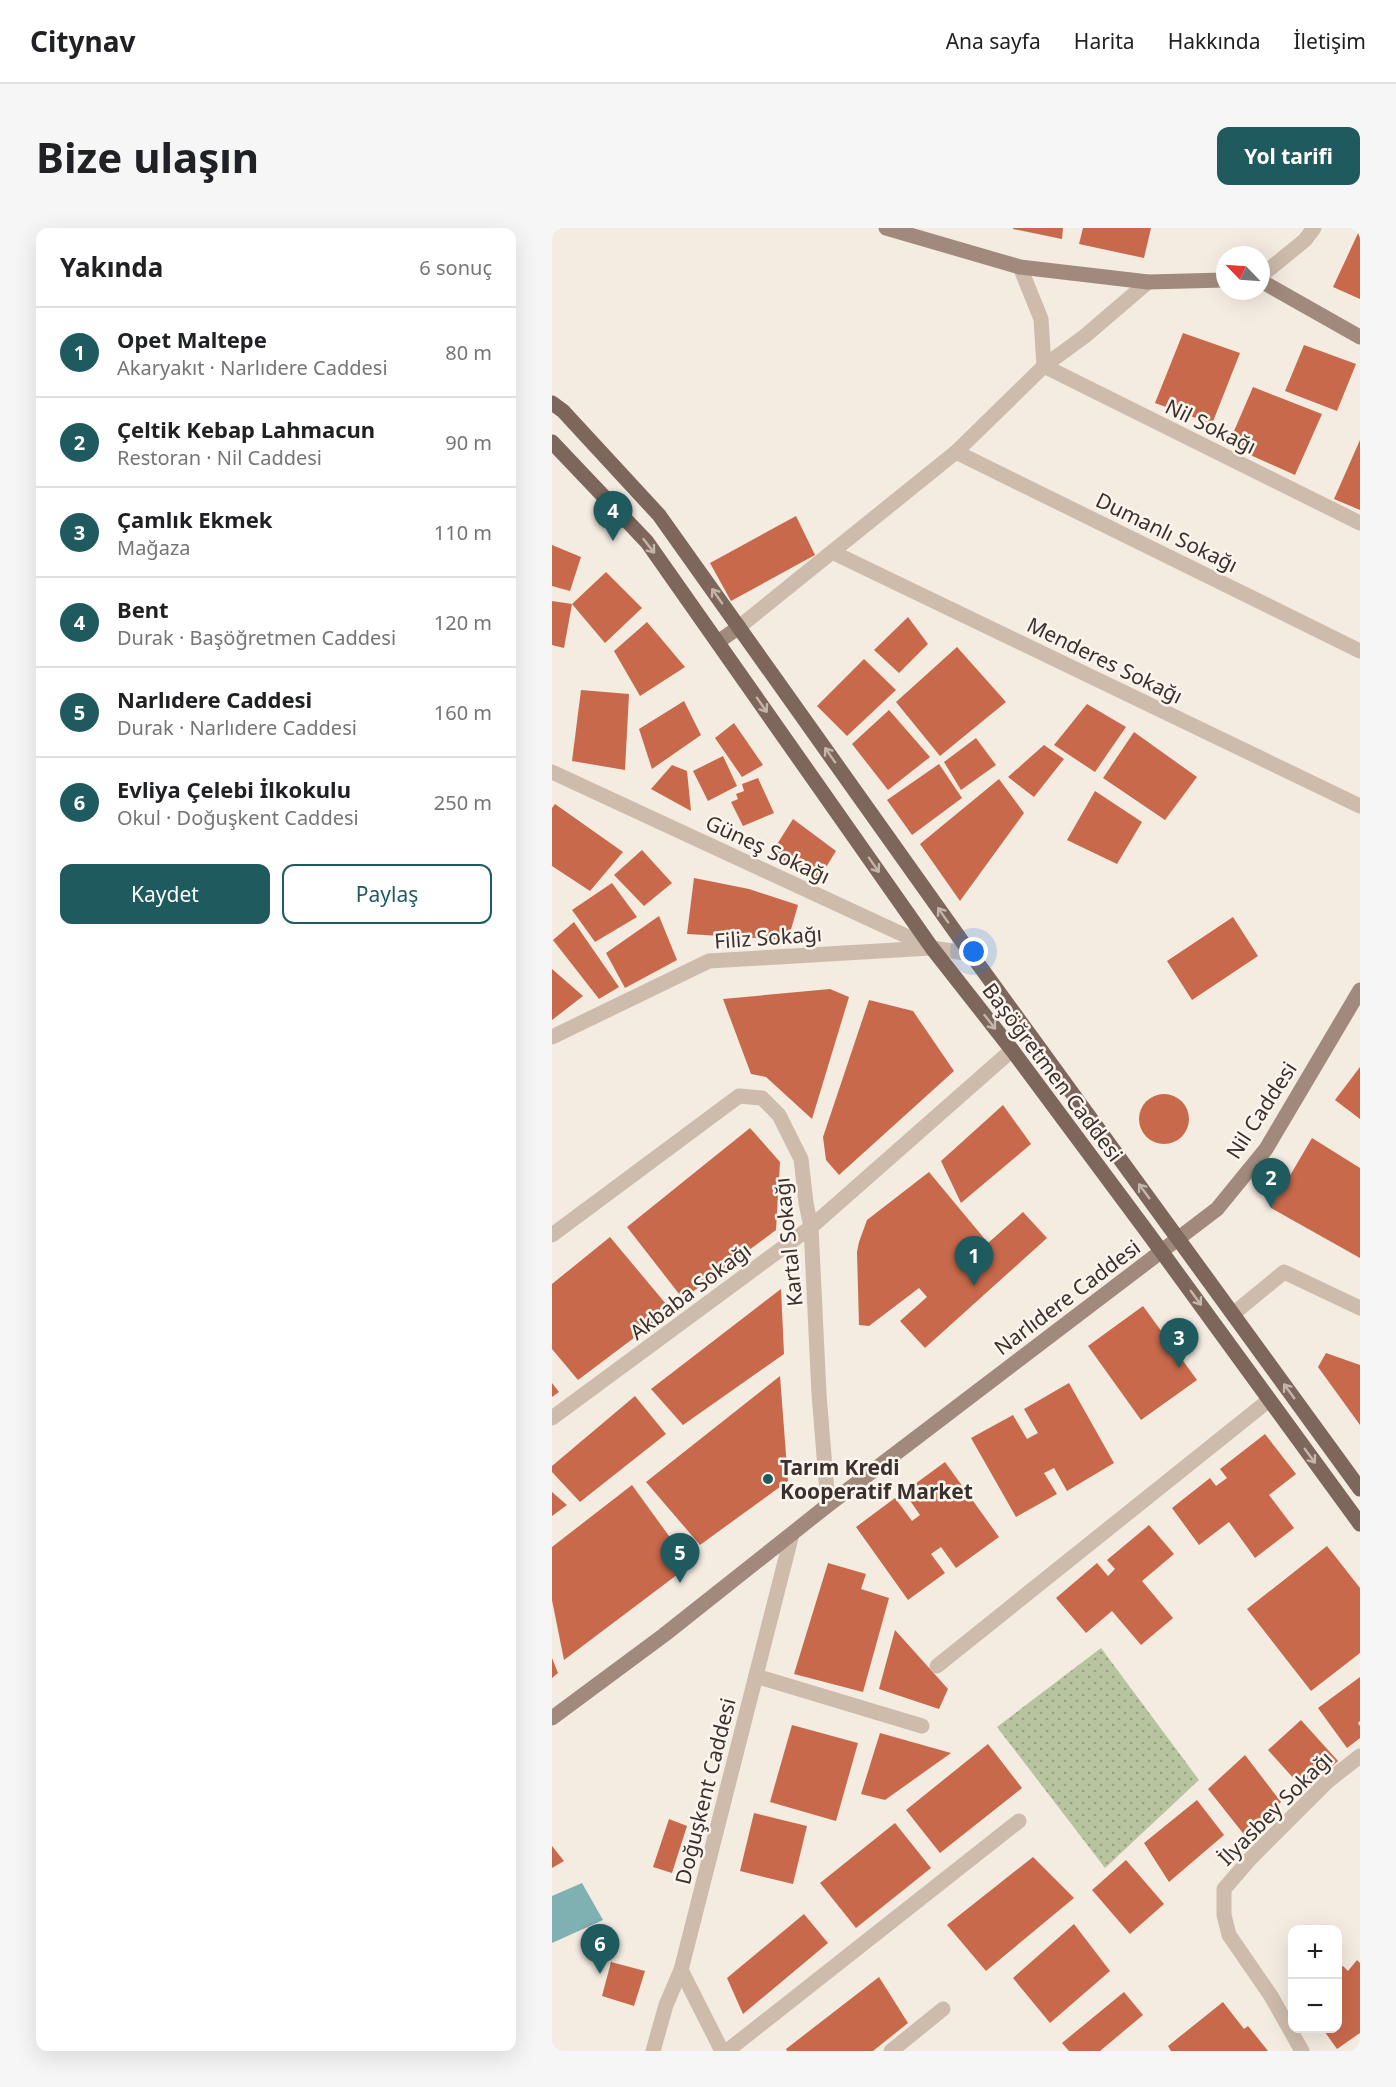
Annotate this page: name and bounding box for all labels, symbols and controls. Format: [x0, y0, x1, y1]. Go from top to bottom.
text: Citynav [30, 22, 135, 60]
text: Ana sayfa [946, 27, 1041, 55]
text: Harita [1074, 27, 1135, 55]
text: Hakkında [1168, 27, 1261, 55]
text: İletişim [1294, 27, 1366, 55]
button: Yol tarifi [1217, 127, 1360, 185]
text: Bize ulaşın [36, 128, 259, 185]
north arrow [1216, 246, 1270, 300]
text: Yakında [60, 249, 163, 285]
text: 6 sonuç [419, 254, 492, 281]
text: Opet Maltepe [117, 324, 267, 354]
text: 1 [74, 339, 85, 366]
text: 80 m [445, 339, 492, 366]
text: Akaryakıt · Narlıdere Caddesi [117, 354, 388, 381]
street label: Nil Sokağı [1161, 392, 1261, 460]
text: Çeltik Kebap Lahmacun [117, 414, 375, 444]
text: 2 [74, 429, 85, 456]
text: 90 m [445, 429, 492, 456]
text: Restoran · Nil Caddesi [117, 444, 322, 471]
street label: Dumanlı Sokağı [1091, 486, 1243, 578]
pin: 4 [594, 492, 632, 541]
text: Çamlık Ekmek [117, 504, 272, 534]
text: 3 [74, 519, 85, 546]
text: 110 m [434, 519, 492, 546]
text: Mağaza [117, 534, 191, 561]
one-way arrow [642, 538, 655, 554]
one-way arrow [711, 589, 723, 605]
text: Bent [117, 594, 169, 624]
text: 4 [74, 609, 85, 636]
text: 120 m [434, 609, 492, 636]
street label: Menderes Sokağı [1023, 610, 1187, 710]
text: Durak · Başöğretmen Caddesi [117, 624, 396, 651]
text: Narlıdere Caddesi [117, 684, 312, 714]
one-way arrow [756, 696, 768, 713]
text: 5 [74, 699, 85, 726]
text: 160 m [434, 699, 492, 726]
text: Durak · Narlıdere Caddesi [117, 714, 357, 741]
one-way arrow [824, 748, 836, 764]
text: Evliya Çelebi İlkokulu [117, 774, 351, 804]
text: 6 [74, 789, 85, 816]
text: 250 m [434, 789, 492, 816]
text: Okul · Doğuşkent Caddesi [117, 804, 359, 831]
street label: Güneş Sokağı [701, 808, 835, 890]
one-way arrow [868, 856, 880, 872]
button: Kaydet [60, 864, 270, 924]
button: Paylaş [282, 864, 492, 924]
one-way arrow [936, 907, 949, 923]
street label: Filiz Sokağı [713, 919, 823, 955]
your location [959, 937, 988, 966]
street label: Başöğretmen Caddesi [977, 977, 1129, 1167]
one-way arrow [983, 1013, 996, 1029]
street label: Nil Caddesi [1219, 1056, 1303, 1164]
pin: 2 [1252, 1158, 1290, 1208]
street label: Kartal Sokağı [767, 1176, 809, 1308]
one-way arrow [1138, 1183, 1150, 1199]
street label: Narlıdere Caddesi [988, 1233, 1146, 1361]
street label: Akbaba Sokağı [624, 1236, 756, 1346]
pin: 1 [954, 1236, 994, 1286]
one-way arrow [1190, 1290, 1202, 1306]
pin: 3 [1160, 1318, 1198, 1368]
one-way arrow [1283, 1383, 1295, 1399]
one-way arrow [1304, 1447, 1316, 1463]
place label: Tarım Kredi Kooperatif Market [780, 1453, 973, 1505]
marker: Tarım Kredi Kooperatif Market [761, 1472, 775, 1486]
pin: 5 [660, 1534, 700, 1583]
street label: Doğuşkent Caddesi [668, 1695, 742, 1887]
street label: İlyasbey Sokağı [1212, 1745, 1338, 1871]
pin: 6 [580, 1924, 620, 1974]
map controls [1288, 1925, 1342, 2033]
button: + [1288, 1925, 1342, 1979]
button: − [1288, 1979, 1342, 2033]

